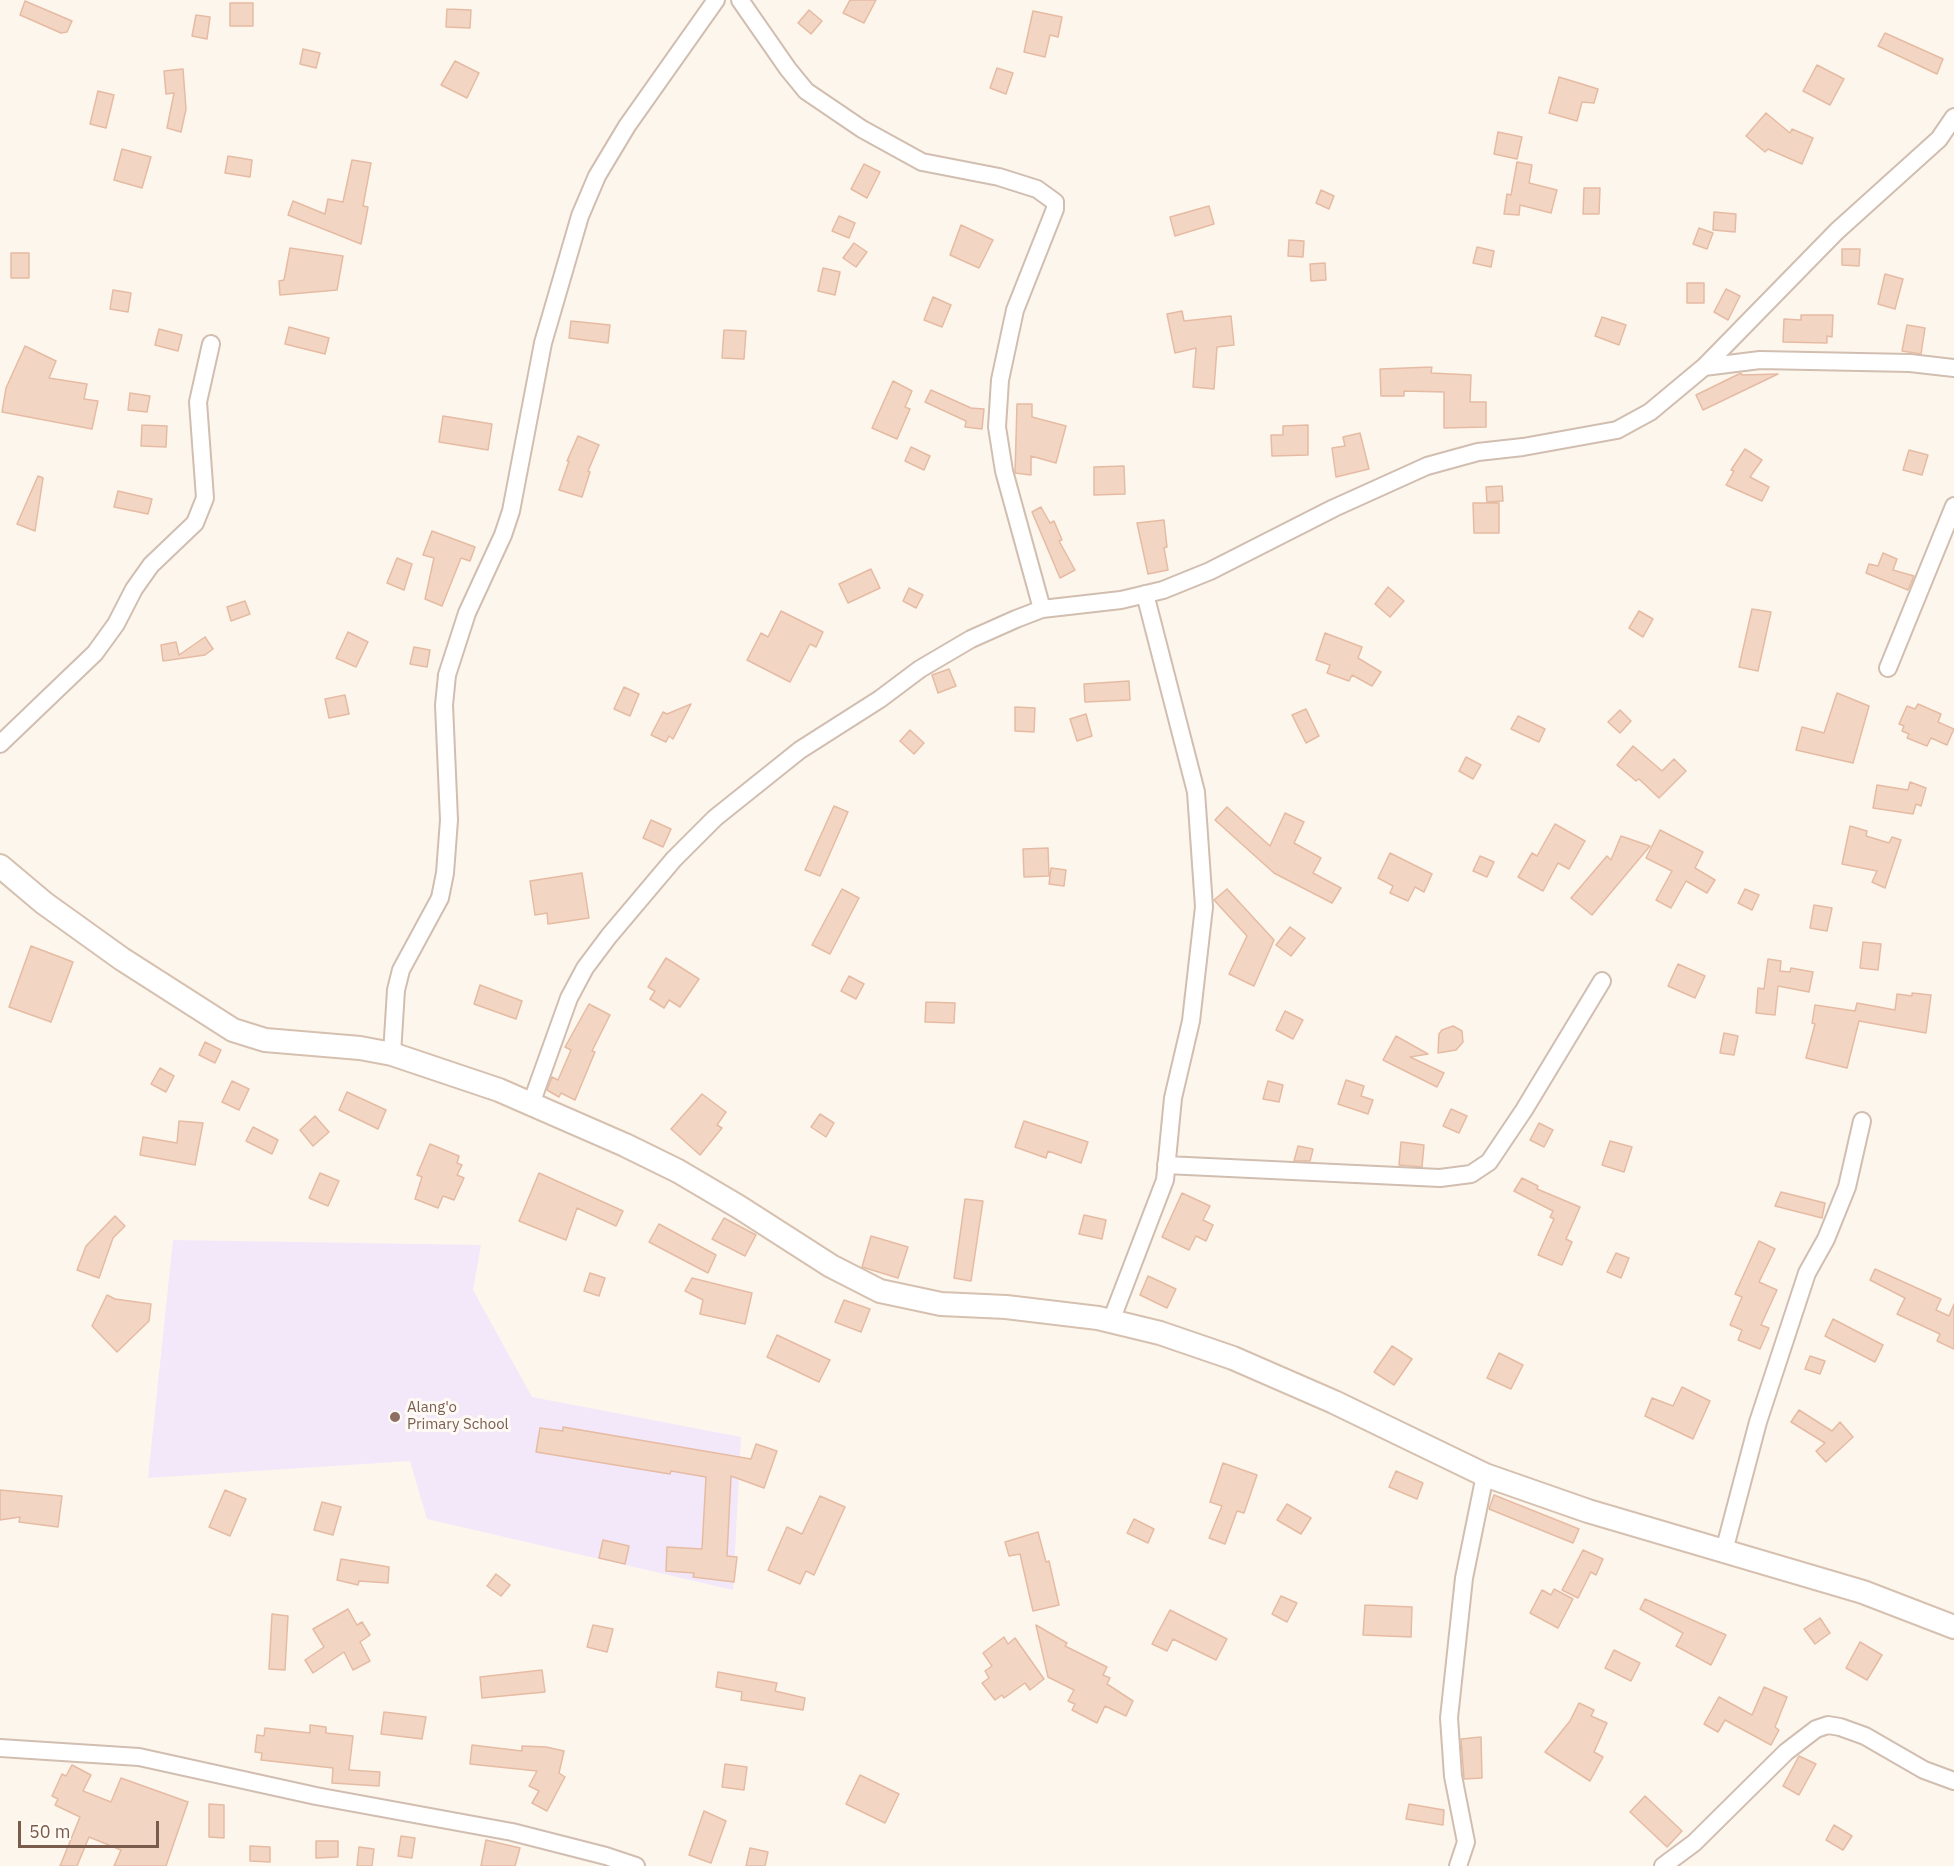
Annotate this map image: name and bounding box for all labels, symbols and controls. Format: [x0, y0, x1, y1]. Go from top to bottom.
place label: Alang'o Primary School [407, 1399, 509, 1434]
marker: Alang'o Primary School [388, 1410, 402, 1424]
scale bar [21, 1809, 162, 1847]
text: 50 m [29, 1820, 71, 1843]

